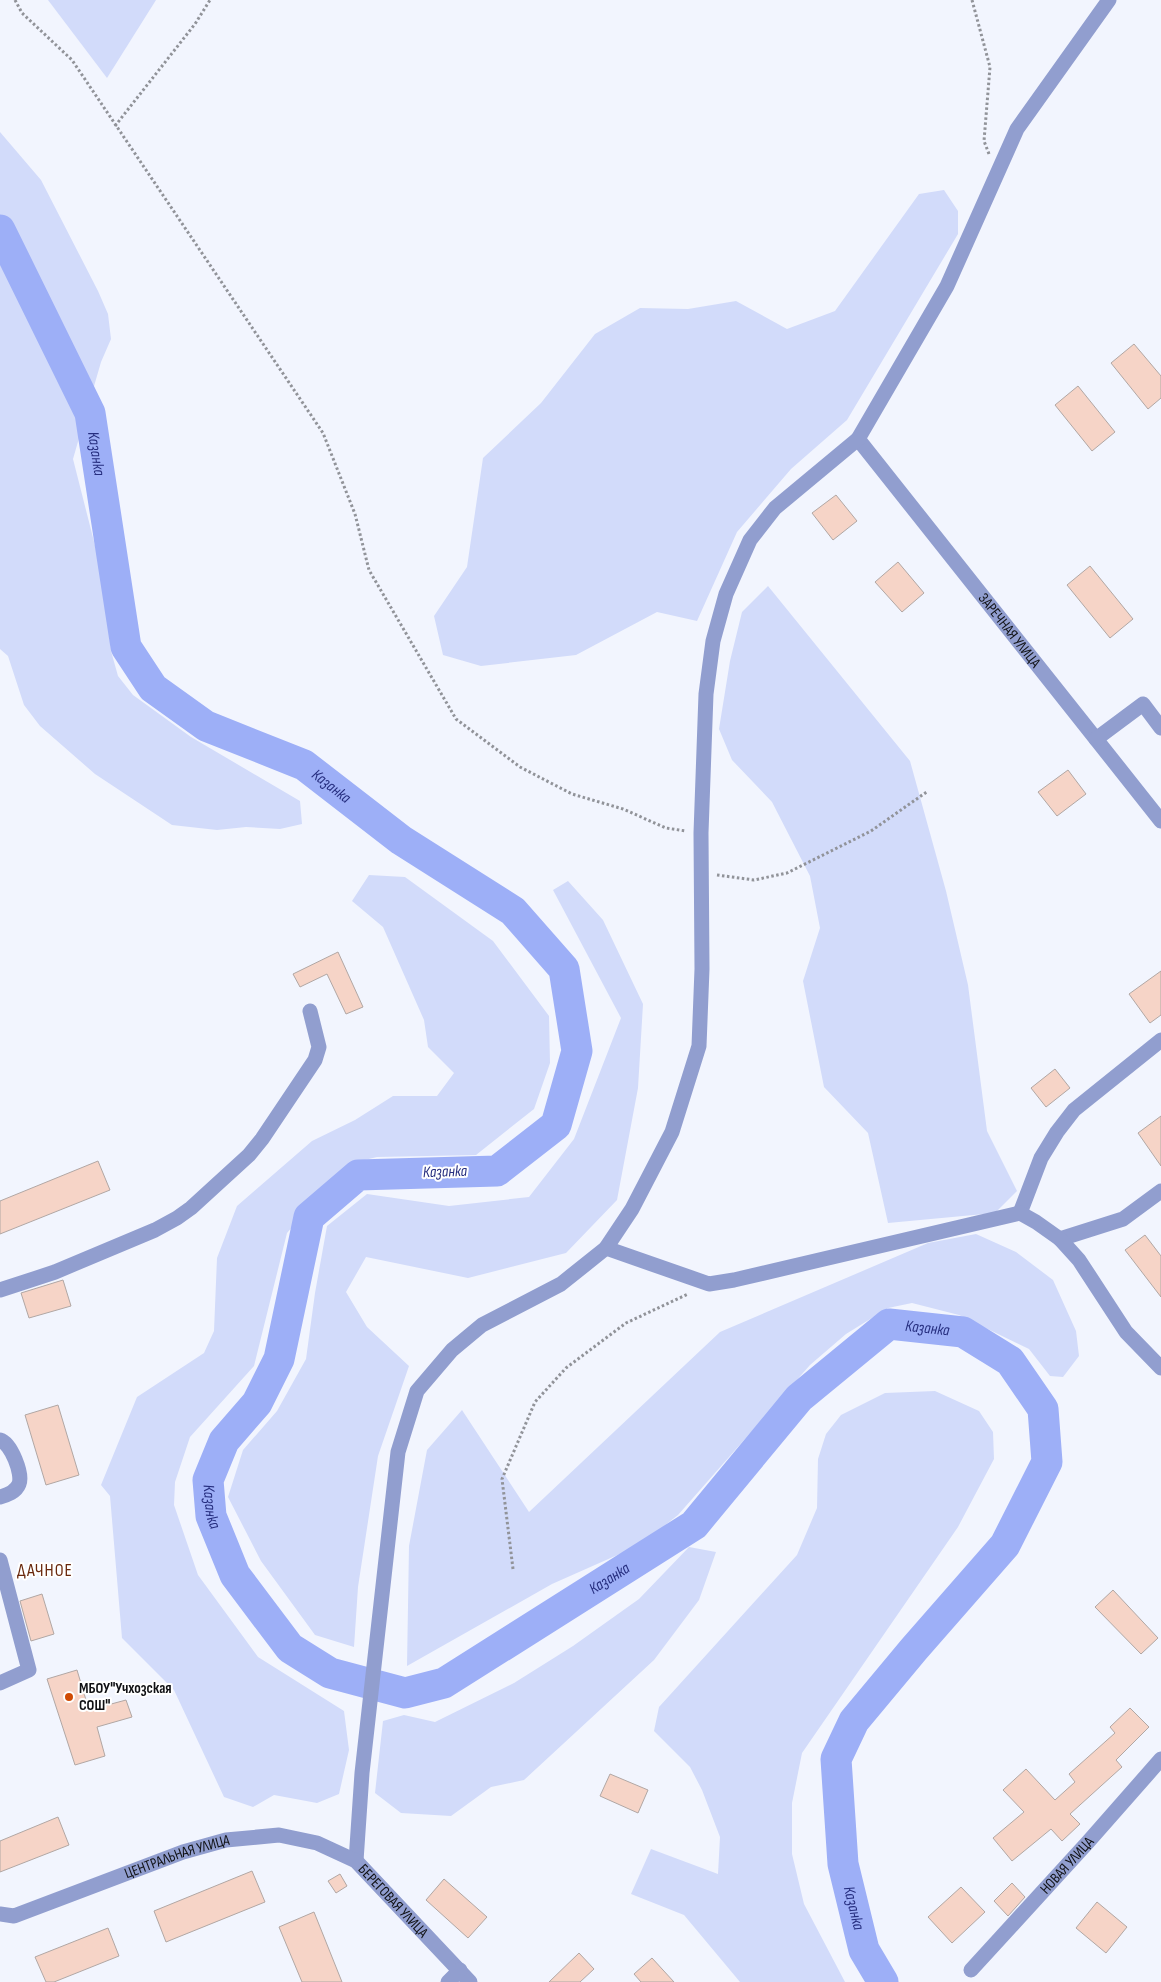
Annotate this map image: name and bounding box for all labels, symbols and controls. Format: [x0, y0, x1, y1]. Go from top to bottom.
water label: Казанка [83, 430, 109, 477]
street label: ЗАРЕЧНАЯ УЛИЦА [974, 589, 1045, 672]
water label: Казанка [308, 765, 355, 808]
water label: Казанка [422, 1162, 468, 1182]
water label: Казанка [904, 1316, 951, 1340]
water label: Казанка [199, 1484, 225, 1532]
water label: Казанка [586, 1558, 634, 1598]
district label: ДАЧНОЕ [17, 1560, 73, 1581]
place label: МБОУ"Учхозская СОШ" [79, 1679, 172, 1715]
marker: МБОУ"Учхозская СОШ" [63, 1691, 75, 1703]
street label: ЦЕНТРАЛЬНАЯ УЛИЦА [122, 1830, 231, 1883]
street label: НОВАЯ УЛИЦА [1036, 1832, 1098, 1898]
street label: БЕРЕГОВАЯ УЛИЦА [354, 1860, 433, 1942]
water label: Казанка [839, 1884, 868, 1932]

